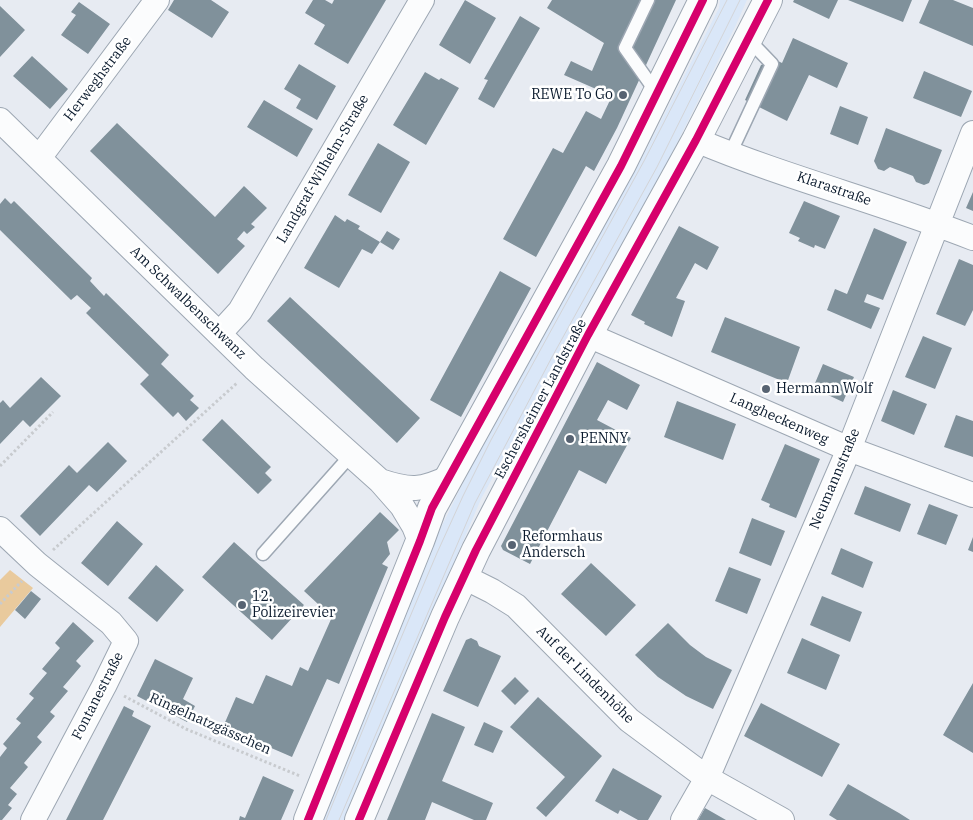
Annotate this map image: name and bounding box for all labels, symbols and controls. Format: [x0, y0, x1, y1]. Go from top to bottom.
street label: Herweghstraße [61, 33, 135, 125]
place label: REWE To Go [531, 87, 613, 103]
marker: REWE To Go [617, 89, 629, 101]
street label: Landgraf-Wilhelm-Straße [274, 92, 372, 246]
street label: Klarastraße [795, 168, 873, 210]
street label: Am Schwalbenschwanz [126, 243, 250, 363]
street label: Eschersheimer Landstraße [492, 316, 590, 482]
place label: Hermann Wolf [776, 381, 873, 397]
marker: Hermann Wolf [760, 383, 772, 395]
street label: Langheckenweg [727, 390, 831, 448]
street label: Neumannstraße [806, 426, 864, 532]
place label: PENNY [580, 431, 628, 447]
marker: PENNY [564, 433, 576, 445]
place label: Reformhaus Andersch [522, 529, 603, 562]
marker: Reformhaus Andersch [506, 539, 518, 551]
place label: 12. Polizeirevier [252, 589, 335, 622]
marker: 12. Polizeirevier [236, 599, 248, 611]
street label: Auf der Lindenhöhe [533, 623, 637, 727]
street label: Fontanestraße [69, 649, 127, 743]
street label: Ringelnatzgässchen [146, 690, 274, 758]

